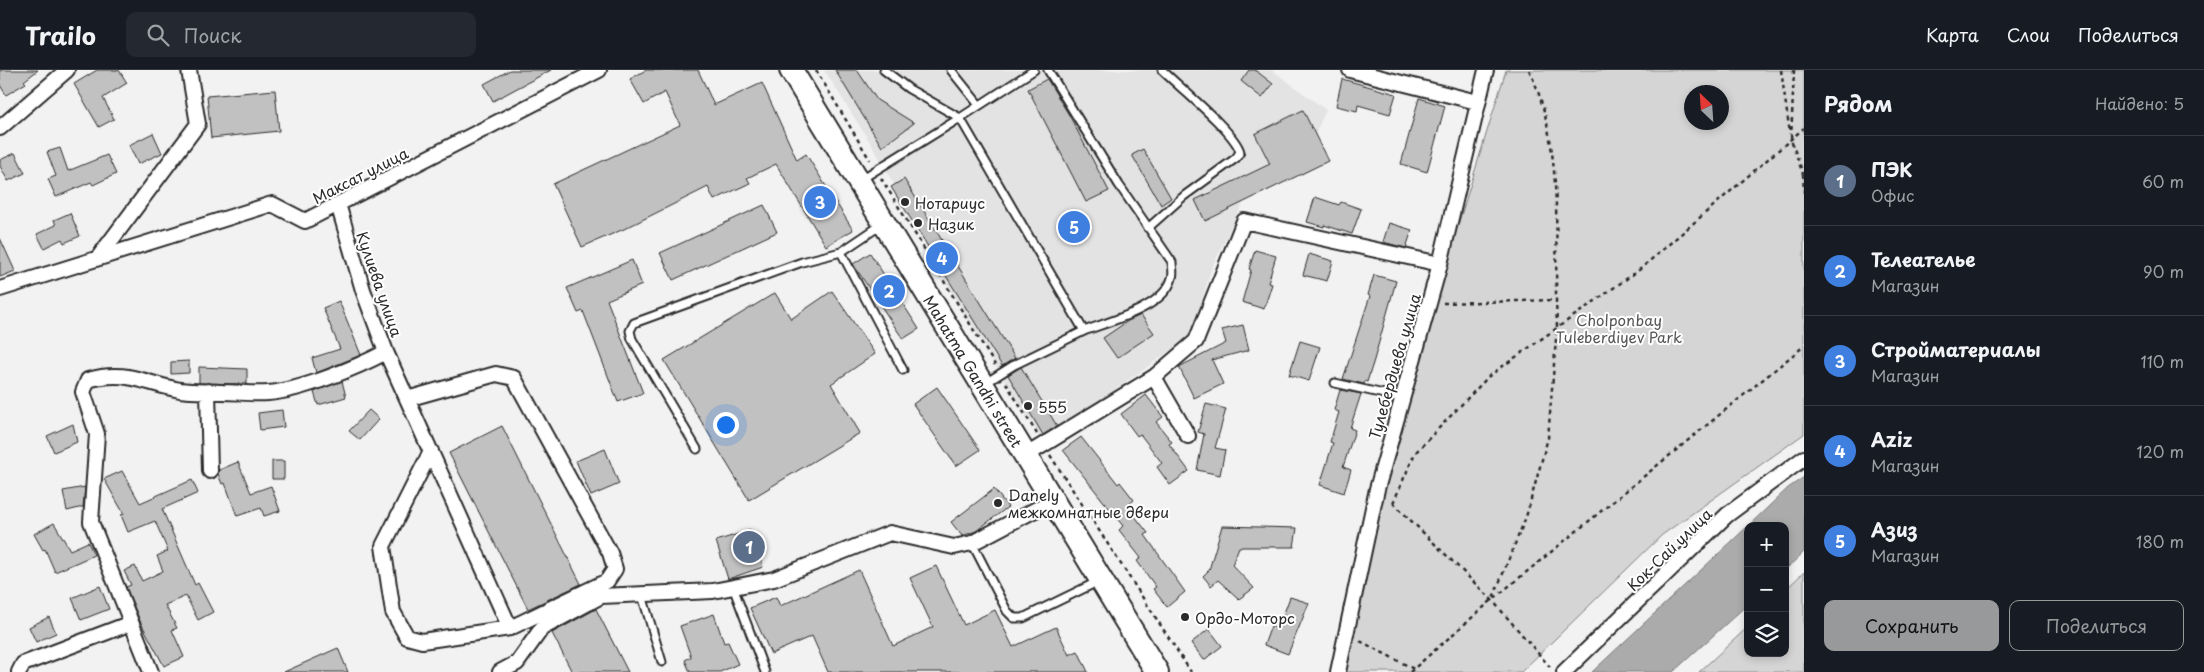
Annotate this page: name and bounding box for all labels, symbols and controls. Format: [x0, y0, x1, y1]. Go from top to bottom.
search box [126, 12, 476, 57]
text: Trailo [25, 17, 96, 53]
icon: search [144, 21, 172, 49]
text: Поиск [184, 21, 242, 49]
text: Карта [1926, 21, 1979, 48]
text: Слои [2007, 21, 2050, 48]
text: Поделиться [2078, 21, 2179, 48]
north arrow [1684, 85, 1729, 130]
text: Рядом [1824, 87, 1892, 119]
text: Найдено: 5 [2095, 91, 2184, 115]
street label: Максат улица [308, 141, 412, 209]
text: ПЭК [1871, 155, 1912, 183]
text: 1 [1836, 169, 1844, 193]
text: 60 m [2142, 169, 2184, 193]
pin: 3 [804, 183, 836, 221]
text: Офис [1871, 183, 1914, 207]
place label: Нотариус [915, 191, 985, 214]
marker: Нотариус [899, 196, 911, 208]
pin: 5 [1058, 208, 1090, 246]
place label: Назик [928, 212, 974, 235]
marker: Назик [912, 217, 924, 229]
street label: Кулиева улица [351, 228, 409, 340]
pin: 4 [926, 239, 958, 277]
text: Телеателье [1871, 245, 1976, 273]
text: 2 [1834, 259, 1846, 283]
text: 90 m [2143, 259, 2184, 283]
pin: 2 [873, 272, 905, 310]
text: Магазин [1871, 273, 1940, 297]
street label: Mahatma Gandhi street [919, 290, 1029, 451]
street label: Тулебердиева улица [1362, 290, 1426, 442]
park label: Cholponbay Tuleberdiyev Park [1556, 308, 1682, 348]
text: Стройматериалы [1871, 335, 2041, 363]
text: 3 [1835, 349, 1845, 373]
text: 110 m [2141, 349, 2184, 373]
text: Магазин [1871, 363, 1940, 387]
place label: 555 [1038, 395, 1067, 418]
marker: 555 [1022, 400, 1034, 412]
your location [713, 412, 739, 438]
text: Aziz [1871, 425, 1912, 453]
text: 4 [1835, 439, 1845, 463]
text: 120 m [2137, 439, 2184, 463]
text: Магазин [1871, 453, 1940, 477]
place label: Danely межкомнатные двери [1008, 483, 1169, 523]
marker: Danely межкомнатные двери [992, 497, 1004, 509]
street label: Кок-Сай улица [1621, 502, 1717, 596]
text: Азиз [1871, 515, 1918, 543]
map controls [1744, 522, 1789, 657]
button: + [1744, 522, 1789, 567]
pin: 1 [733, 528, 765, 566]
text: 5 [1835, 529, 1845, 553]
text: 180 m [2136, 529, 2184, 553]
text: Магазин [1871, 543, 1940, 567]
button: − [1744, 567, 1789, 612]
button: Сохранить [1824, 600, 1999, 651]
button: Поделиться [2009, 600, 2184, 651]
place label: Ордо-Моторс [1195, 606, 1295, 629]
marker: Ордо-Моторс [1179, 611, 1191, 623]
button: layers [1744, 612, 1789, 657]

